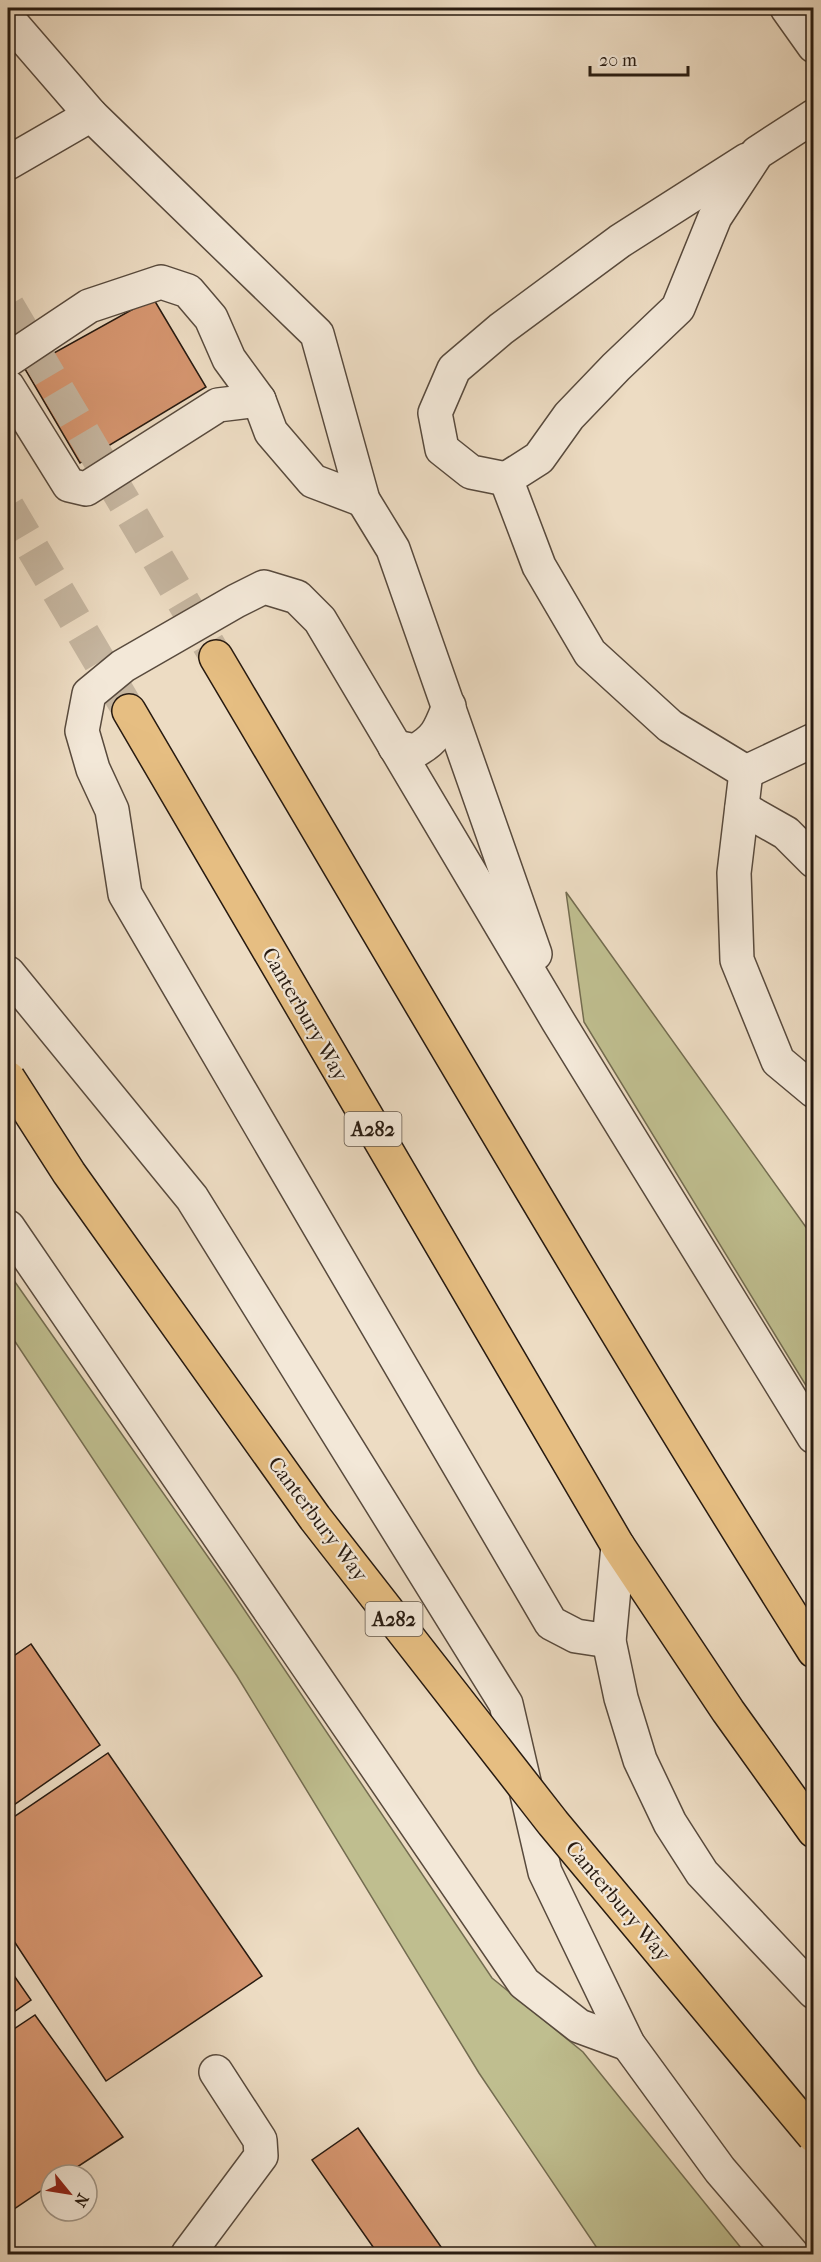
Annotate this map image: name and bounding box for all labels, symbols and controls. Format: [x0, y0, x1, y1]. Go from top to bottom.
scale bar [590, 39, 688, 77]
text: 20 m [599, 50, 637, 71]
street label: Canterbury Way [257, 943, 353, 1086]
road number: A282 [344, 1112, 401, 1146]
street label: Canterbury Way [263, 1452, 373, 1587]
road number: A282 [366, 1602, 422, 1636]
street label: Canterbury Way [561, 1836, 676, 1967]
north arrow [39, 2163, 99, 2223]
text: N [70, 2190, 93, 2211]

